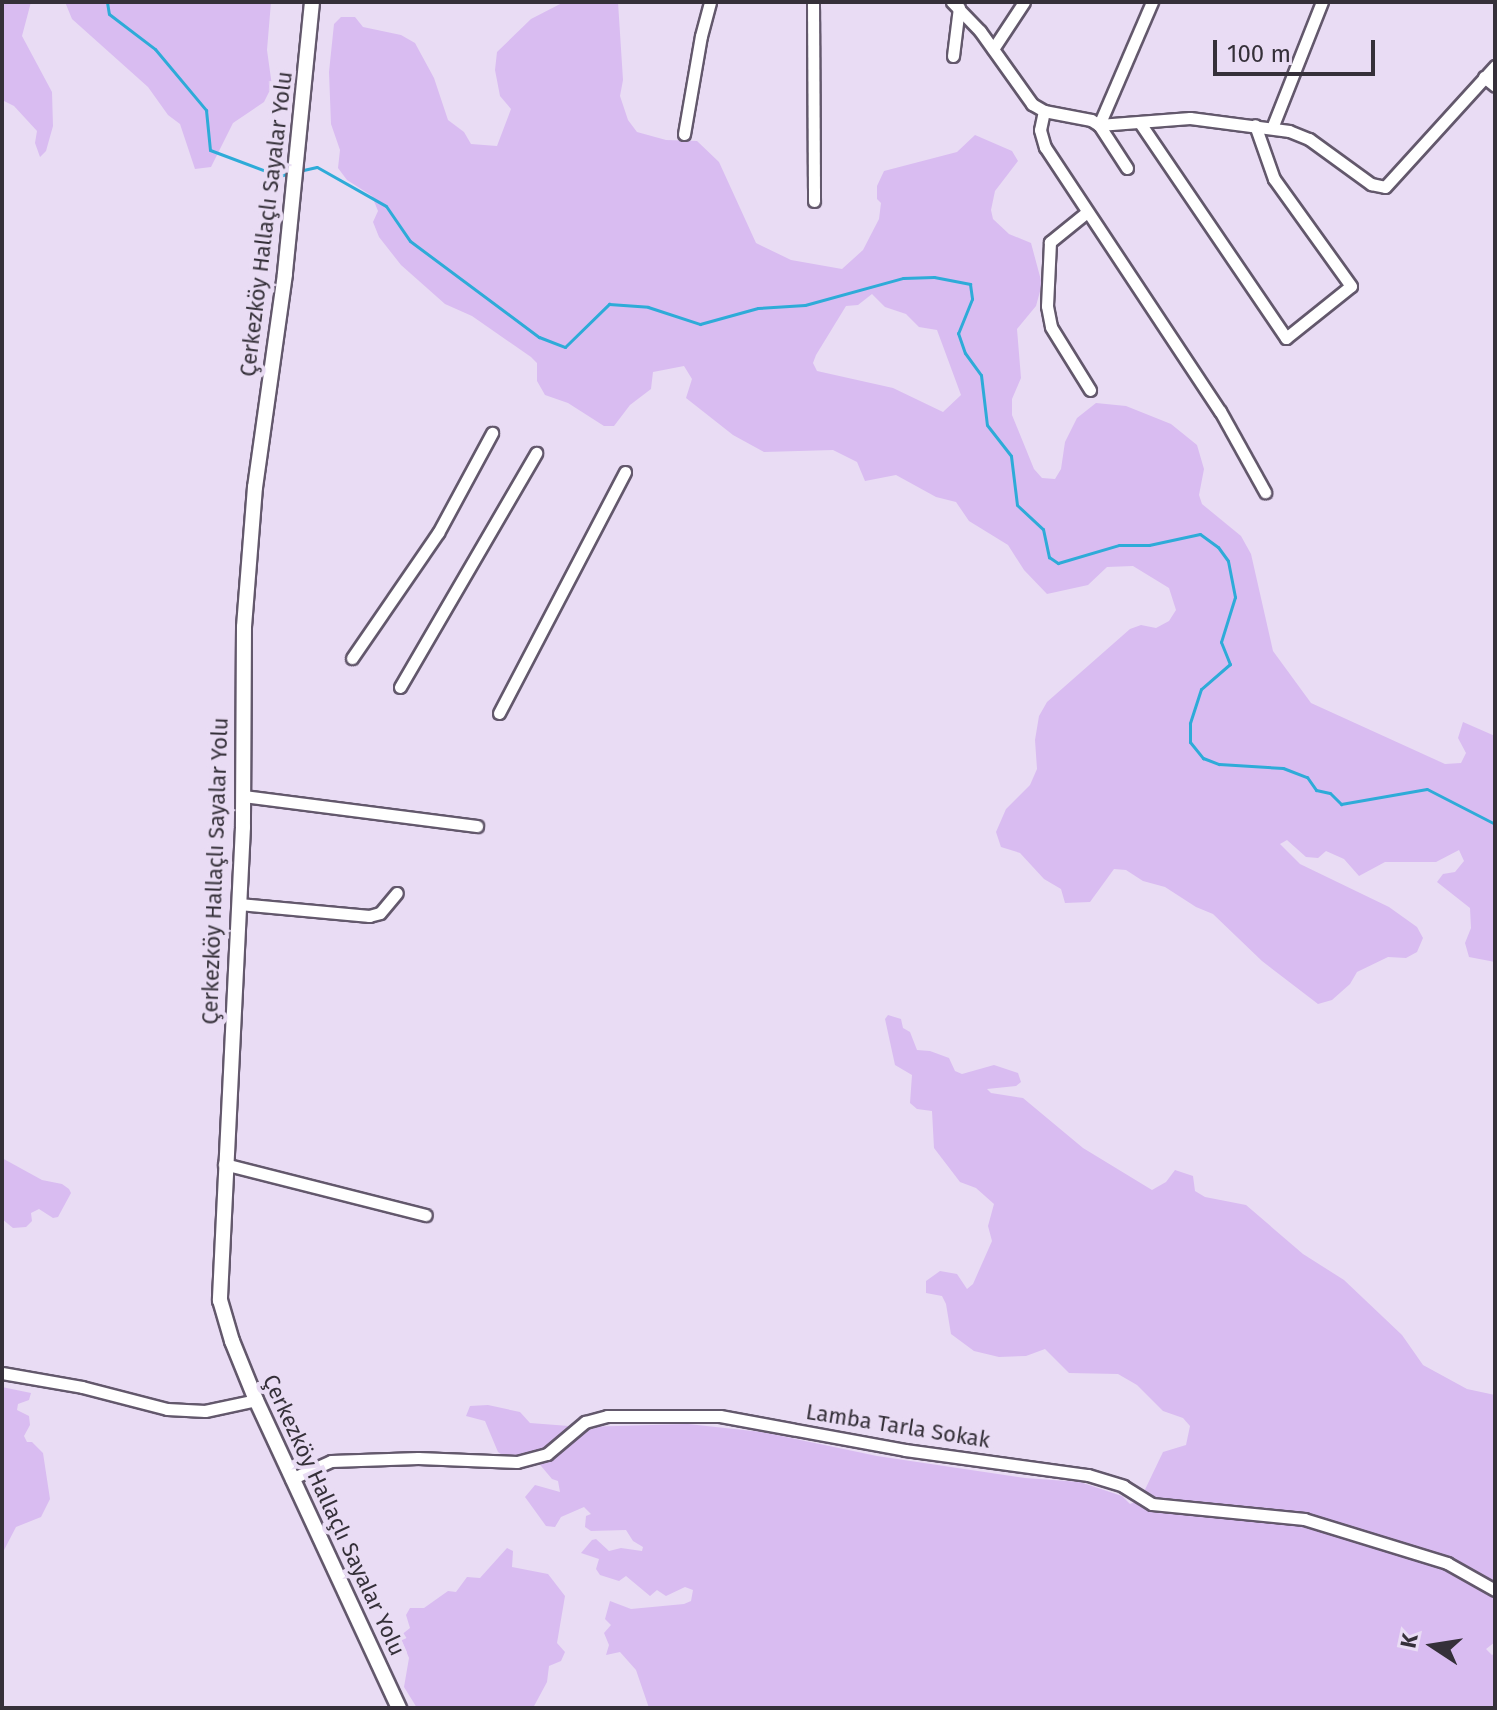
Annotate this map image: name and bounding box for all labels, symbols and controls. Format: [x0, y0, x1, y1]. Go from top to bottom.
scale bar [1217, 24, 1379, 74]
text: 100 m [1227, 40, 1291, 68]
street label: Çerkezköy Hallaçlı Sayalar Yolu [234, 70, 298, 378]
street label: Çerkezköy Hallaçlı Sayalar Yolu [196, 717, 234, 1025]
street label: Çerkezköy Hallaçlı Sayalar Yolu [257, 1370, 411, 1660]
street label: Lamba Tarla Sokak [804, 1398, 992, 1454]
north arrow [1393, 1606, 1473, 1686]
text: K [1394, 1631, 1424, 1651]

